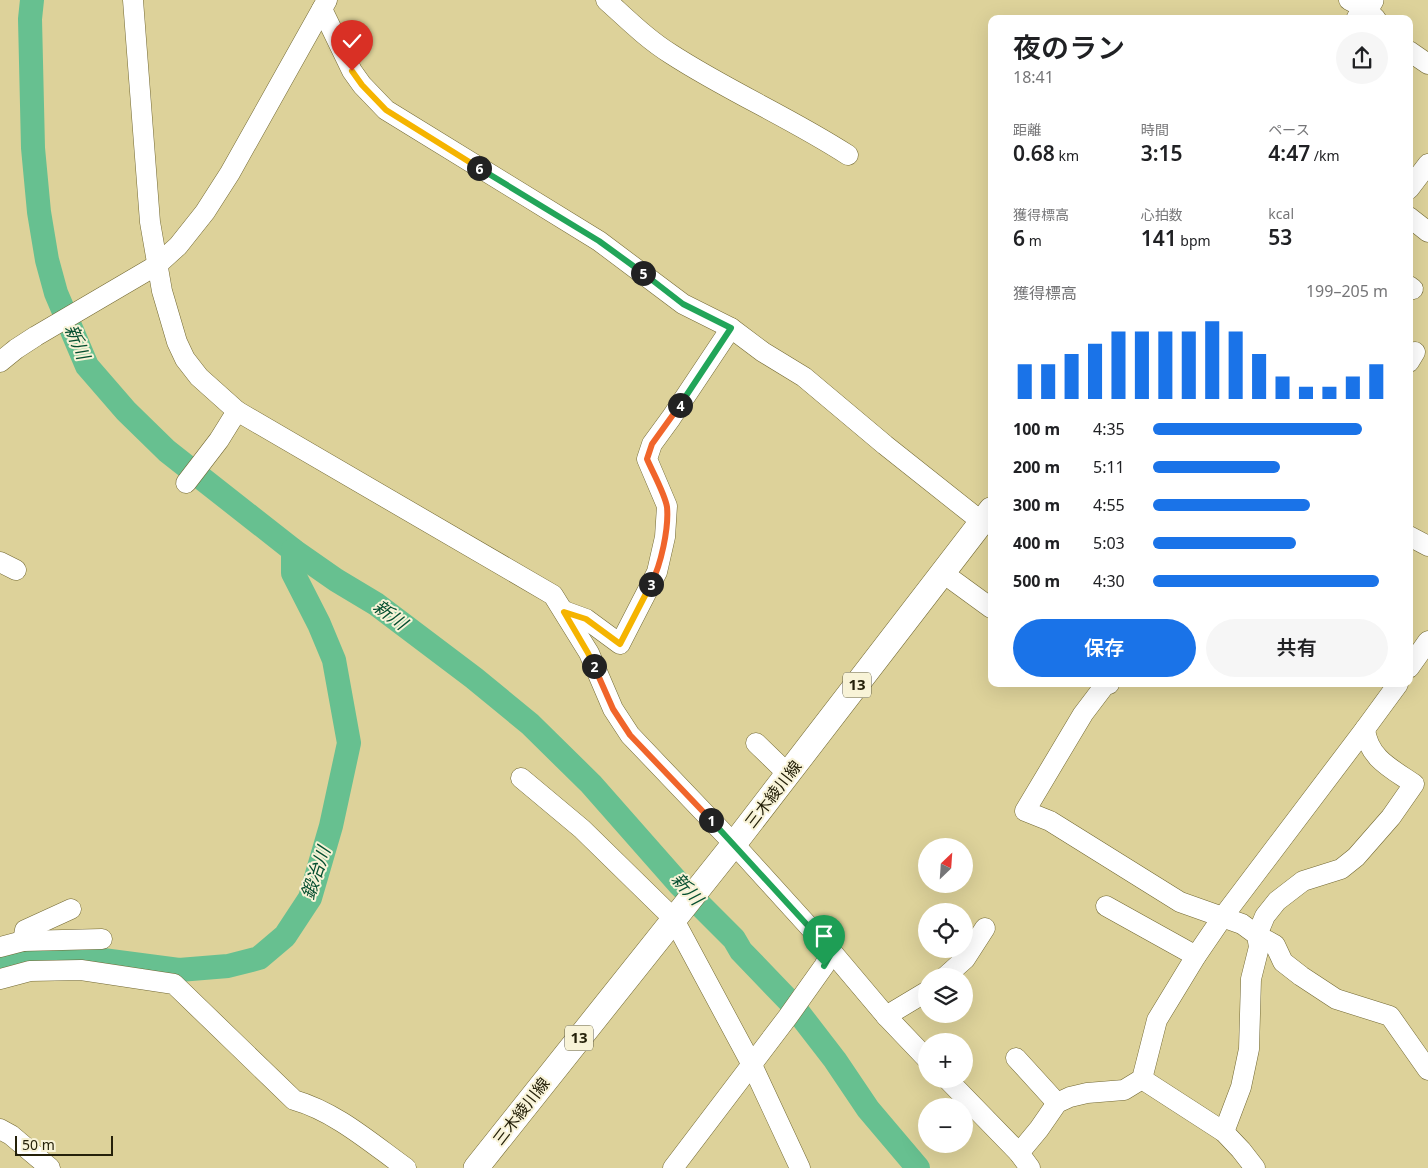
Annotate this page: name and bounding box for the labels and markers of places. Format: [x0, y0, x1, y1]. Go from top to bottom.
pin [331, 20, 373, 71]
pin: 6 [466, 156, 492, 180]
pin: 5 [630, 260, 656, 286]
pin: 4 [668, 392, 692, 418]
pin: 3 [638, 572, 664, 596]
pin: 2 [582, 654, 606, 678]
pin: 1 [698, 808, 724, 832]
pin [803, 915, 845, 966]

